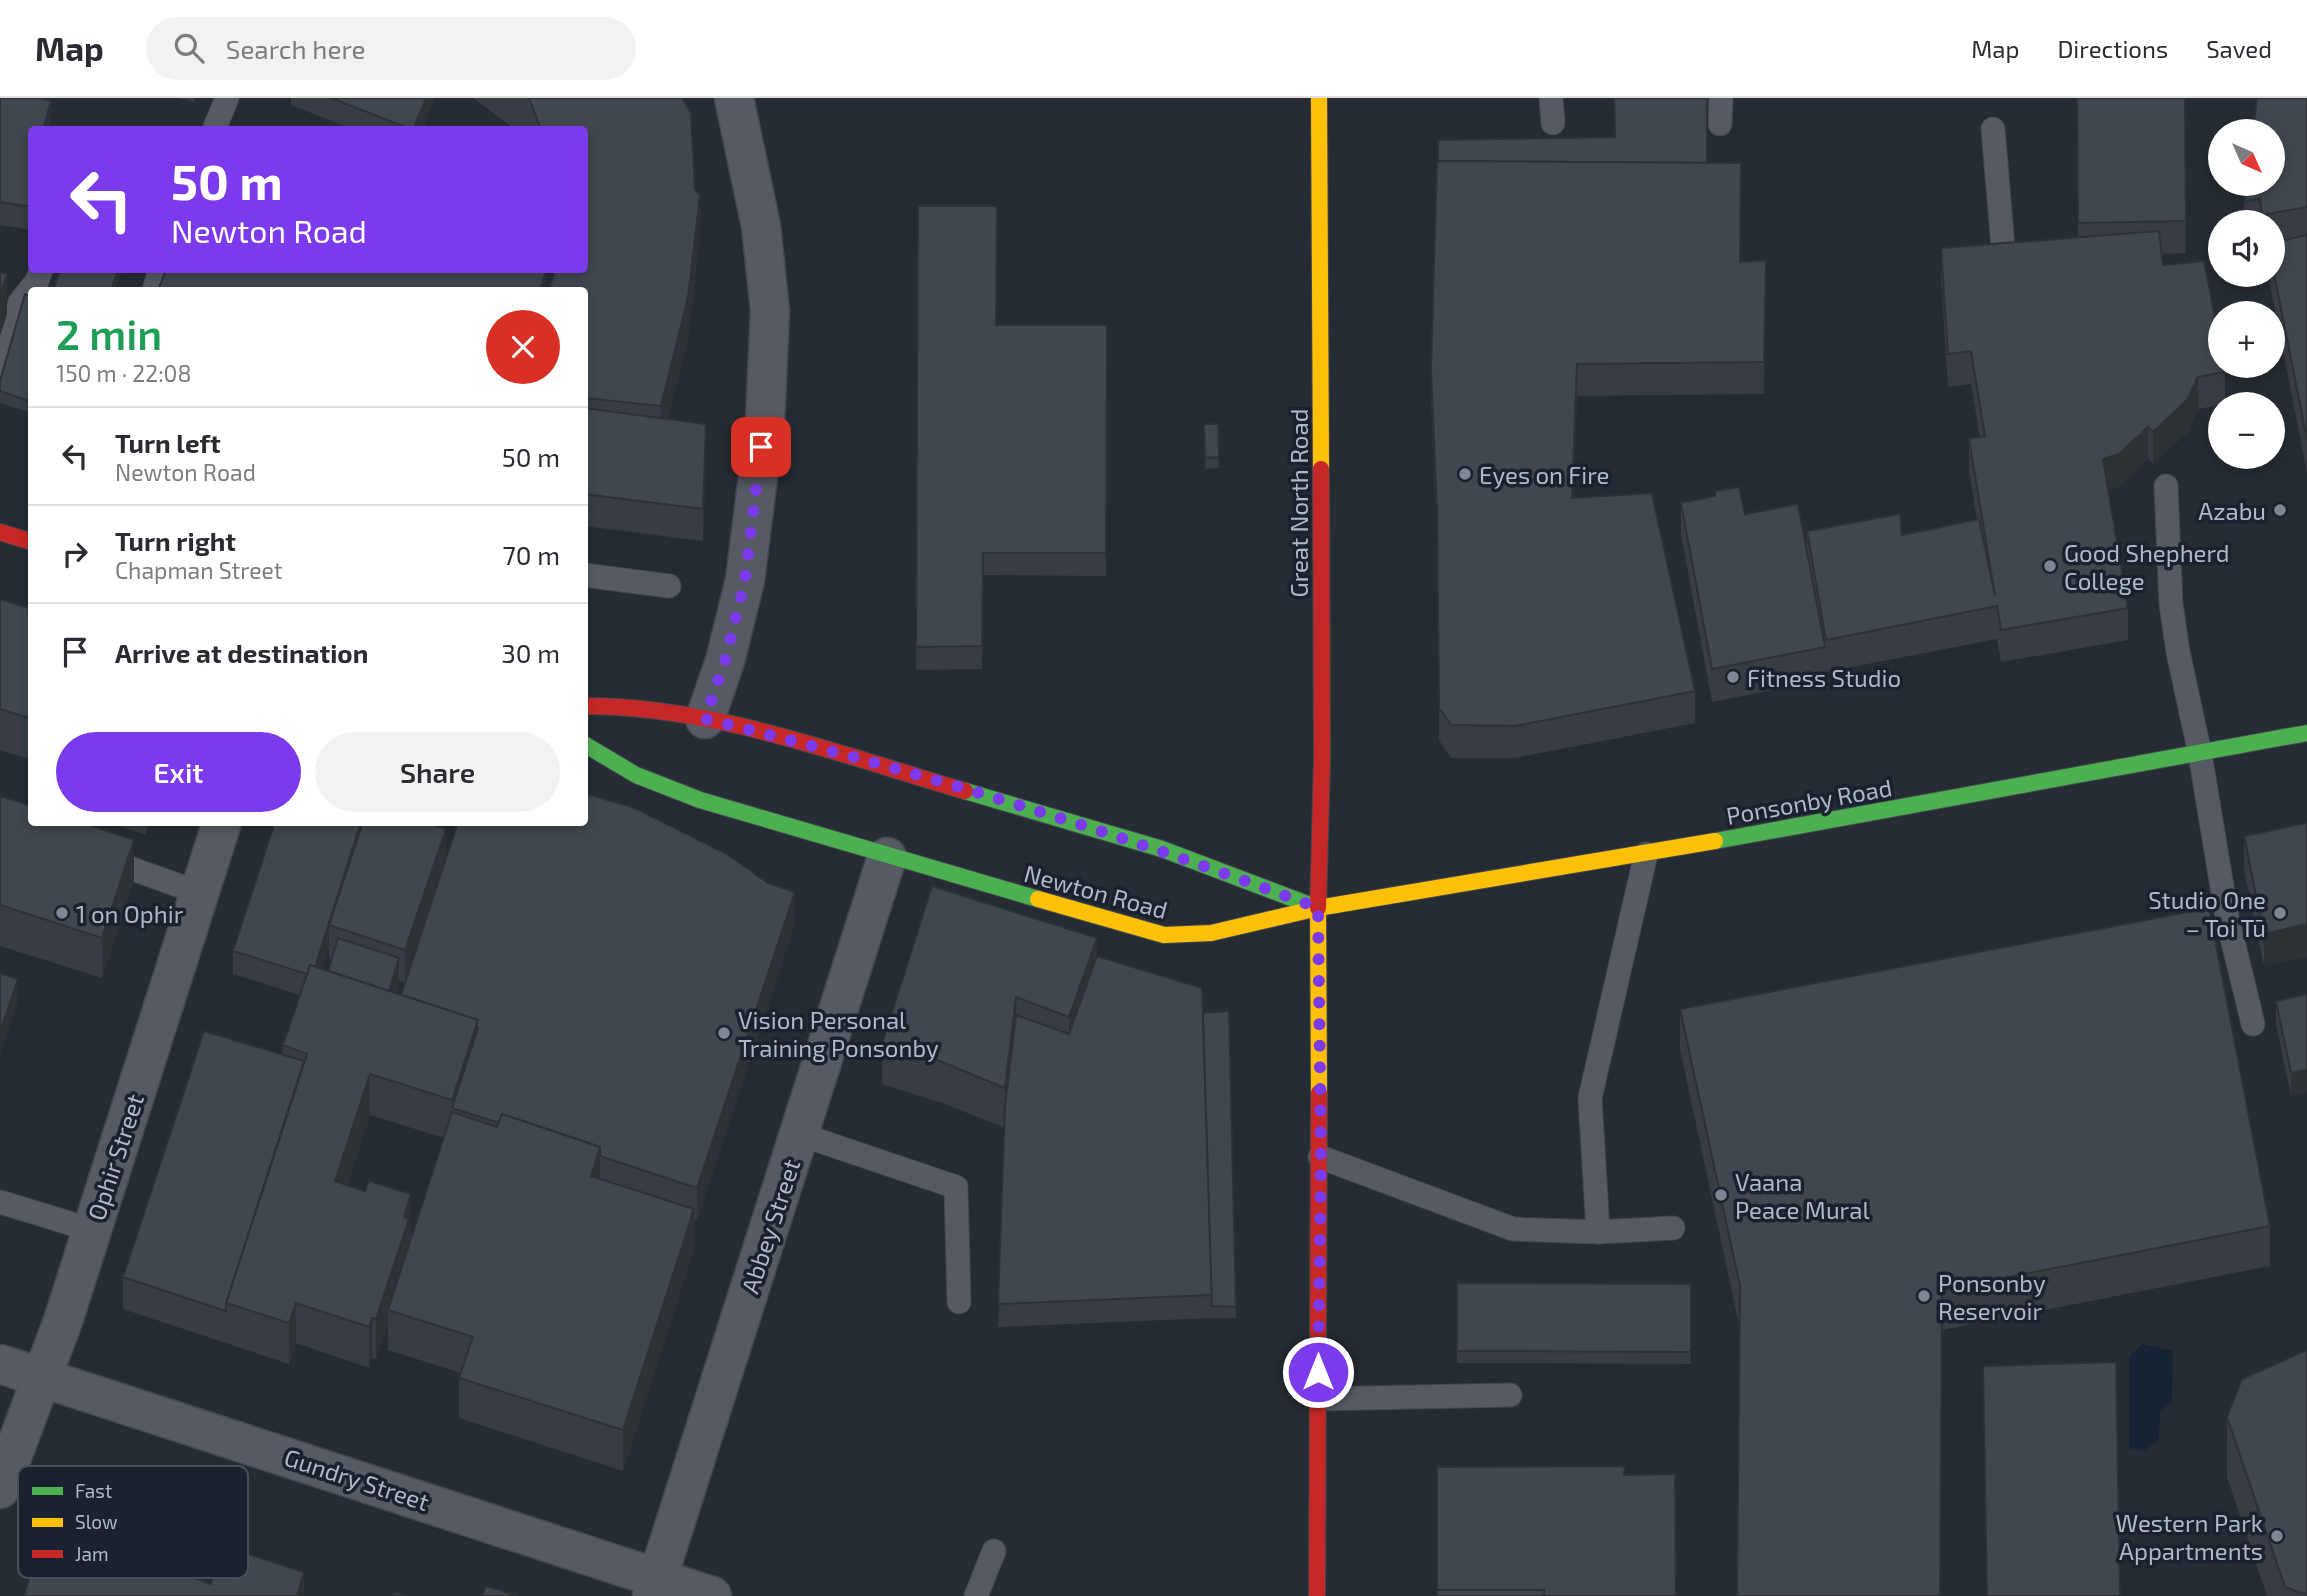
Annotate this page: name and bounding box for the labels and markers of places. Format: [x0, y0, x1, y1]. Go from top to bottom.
pin [731, 417, 791, 477]
place label: Eyes on Fire [1479, 460, 1609, 489]
marker: Eyes on Fire [1457, 466, 1473, 482]
place label: Azabu [2198, 496, 2266, 525]
marker: Azabu [2272, 502, 2288, 518]
place label: Good Shepherd College [2064, 538, 2230, 595]
marker: Good Shepherd College [2042, 558, 2058, 574]
place label: Fitness Studio [1747, 663, 1901, 692]
marker: Fitness Studio [1725, 669, 1741, 685]
place label: Studio One – Toi Tū [2148, 885, 2266, 942]
place label: 1 on Ophir [76, 899, 184, 928]
marker: 1 on Ophir [54, 905, 70, 921]
marker: Studio One – Toi Tū [2272, 905, 2288, 921]
place label: Vision Personal Training Ponsonby [738, 1005, 939, 1062]
marker: Vision Personal Training Ponsonby [716, 1025, 732, 1041]
place label: Vaana Peace Mural [1735, 1167, 1870, 1224]
marker: Vaana Peace Mural [1713, 1187, 1729, 1203]
place label: Ponsonby Reservoir [1938, 1268, 2046, 1325]
marker: Ponsonby Reservoir [1916, 1288, 1932, 1304]
place label: Western Park Appartments [2116, 1508, 2263, 1565]
marker: Western Park Appartments [2269, 1528, 2285, 1544]

